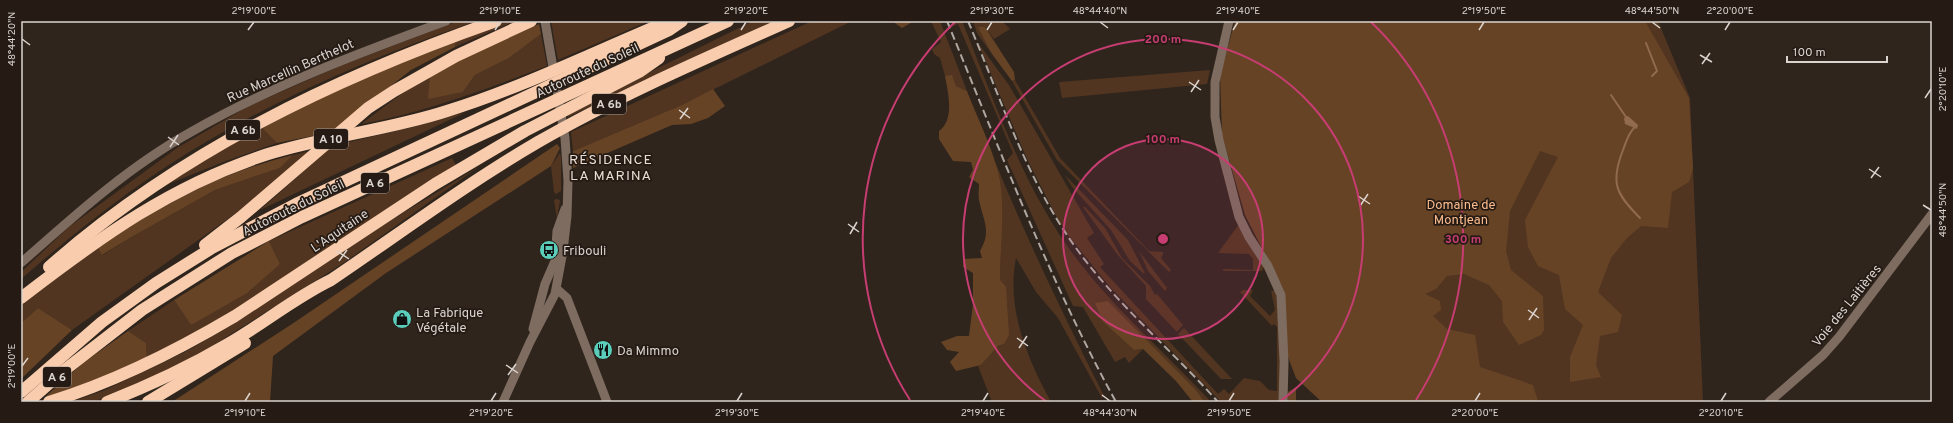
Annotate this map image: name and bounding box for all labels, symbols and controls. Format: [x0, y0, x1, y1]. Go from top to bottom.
text: 2°19'00"E [232, 5, 276, 18]
text: 2°19'10"E [479, 5, 521, 18]
text: 2°19'20"E [724, 5, 768, 18]
text: 2°19'30"E [970, 5, 1014, 18]
text: 48°44'40"N [1073, 5, 1127, 18]
text: 2°19'40"E [1216, 5, 1260, 18]
text: 2°19'50"E [1462, 5, 1506, 18]
text: 48°44'50"N [1625, 5, 1679, 18]
text: 2°20'00"E [1706, 5, 1754, 18]
text: 48°44'20"N [6, 12, 19, 66]
text: 200 m [1145, 32, 1181, 48]
street label: Rue Marcellin Berthelot [225, 37, 357, 107]
scale bar [1787, 38, 1887, 64]
street label: Autoroute du Soleil [534, 41, 642, 103]
text: 100 m [1793, 45, 1826, 61]
text: 2°20'10"E [1937, 66, 1950, 112]
road number: A 6b [592, 94, 626, 114]
road number: A 6b [226, 120, 260, 140]
road number: A 10 [314, 129, 348, 149]
text: 100 m [1146, 132, 1180, 148]
district label: RÉSIDENCE LA MARINA [569, 151, 653, 185]
road number: A 6 [361, 173, 389, 193]
street label: Autoroute du Soleil [240, 177, 348, 240]
text: 48°44'50"N [1937, 183, 1950, 237]
park label: Domaine de Montjean [1426, 198, 1496, 229]
street label: L'Aquitaine [308, 207, 372, 257]
centre of rings [1156, 232, 1170, 246]
text: 300 m [1445, 232, 1481, 248]
bus stop icon: Fribouli [538, 239, 560, 261]
place label: Fribouli [563, 244, 606, 260]
street label: Voie des Laitières [1809, 262, 1886, 351]
place label: La Fabrique Végétale [416, 306, 483, 337]
shop icon: La Fabrique Végétale [391, 308, 413, 330]
restaurant icon: Da Mimmo [592, 339, 614, 361]
text: 2°19'00"E [6, 344, 19, 388]
place label: Da Mimmo [617, 344, 679, 360]
road number: A 6 [43, 367, 71, 387]
text: 2°19'10"E [224, 407, 266, 420]
text: 2°19'20"E [469, 407, 513, 420]
text: 2°19'30"E [715, 407, 759, 420]
text: 2°19'40"E [961, 407, 1005, 420]
text: 48°44'30"N [1083, 407, 1137, 420]
text: 2°19'50"E [1207, 407, 1251, 420]
text: 2°20'00"E [1451, 407, 1499, 420]
text: 2°20'10"E [1698, 407, 1744, 420]

